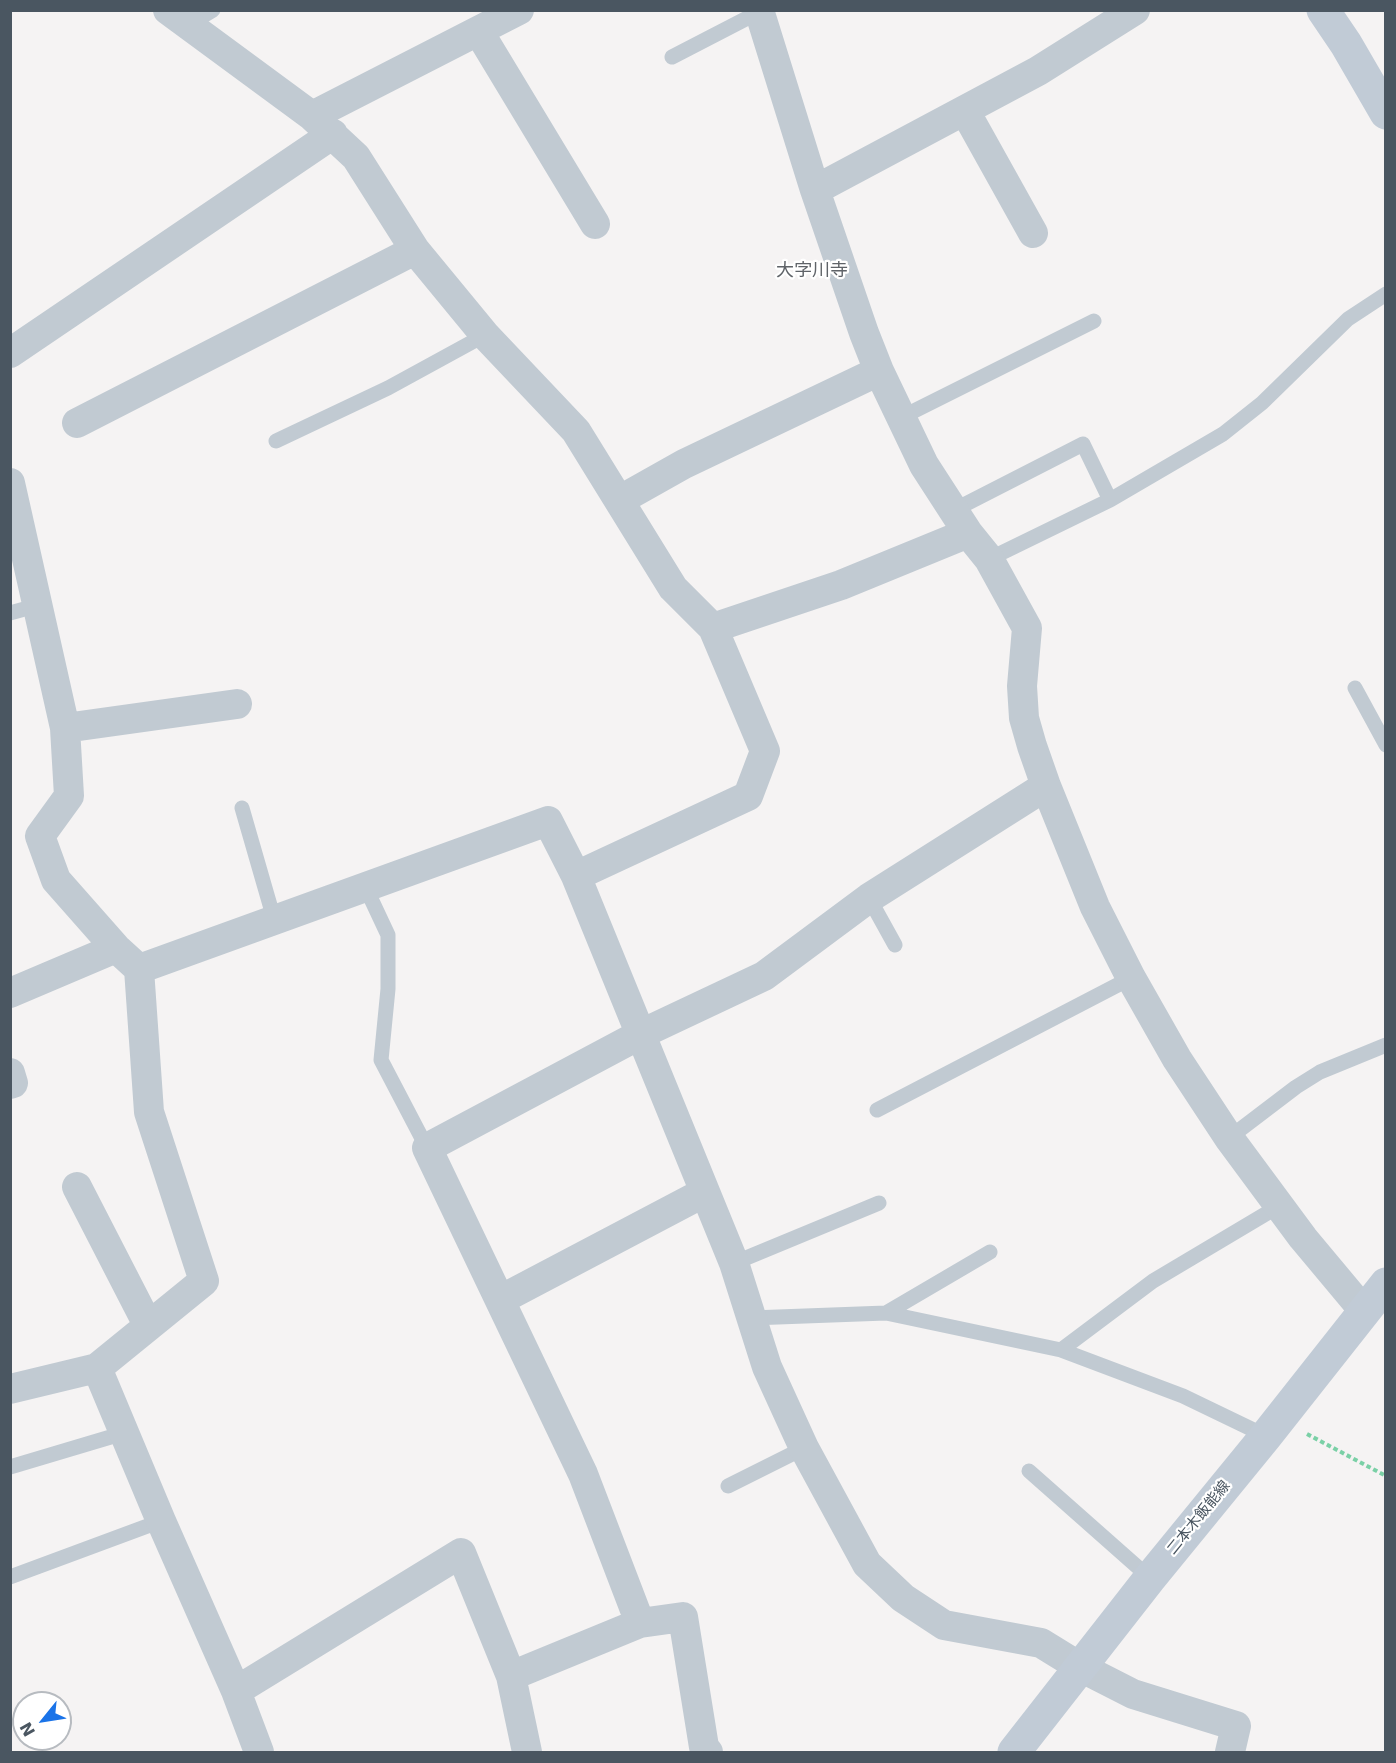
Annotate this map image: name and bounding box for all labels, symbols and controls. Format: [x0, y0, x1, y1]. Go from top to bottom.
district label: 大字川寺 [776, 260, 848, 282]
street label: 二本木飯能線 [1164, 1477, 1234, 1559]
north arrow [12, 1691, 72, 1751]
text: N [16, 1719, 39, 1740]

